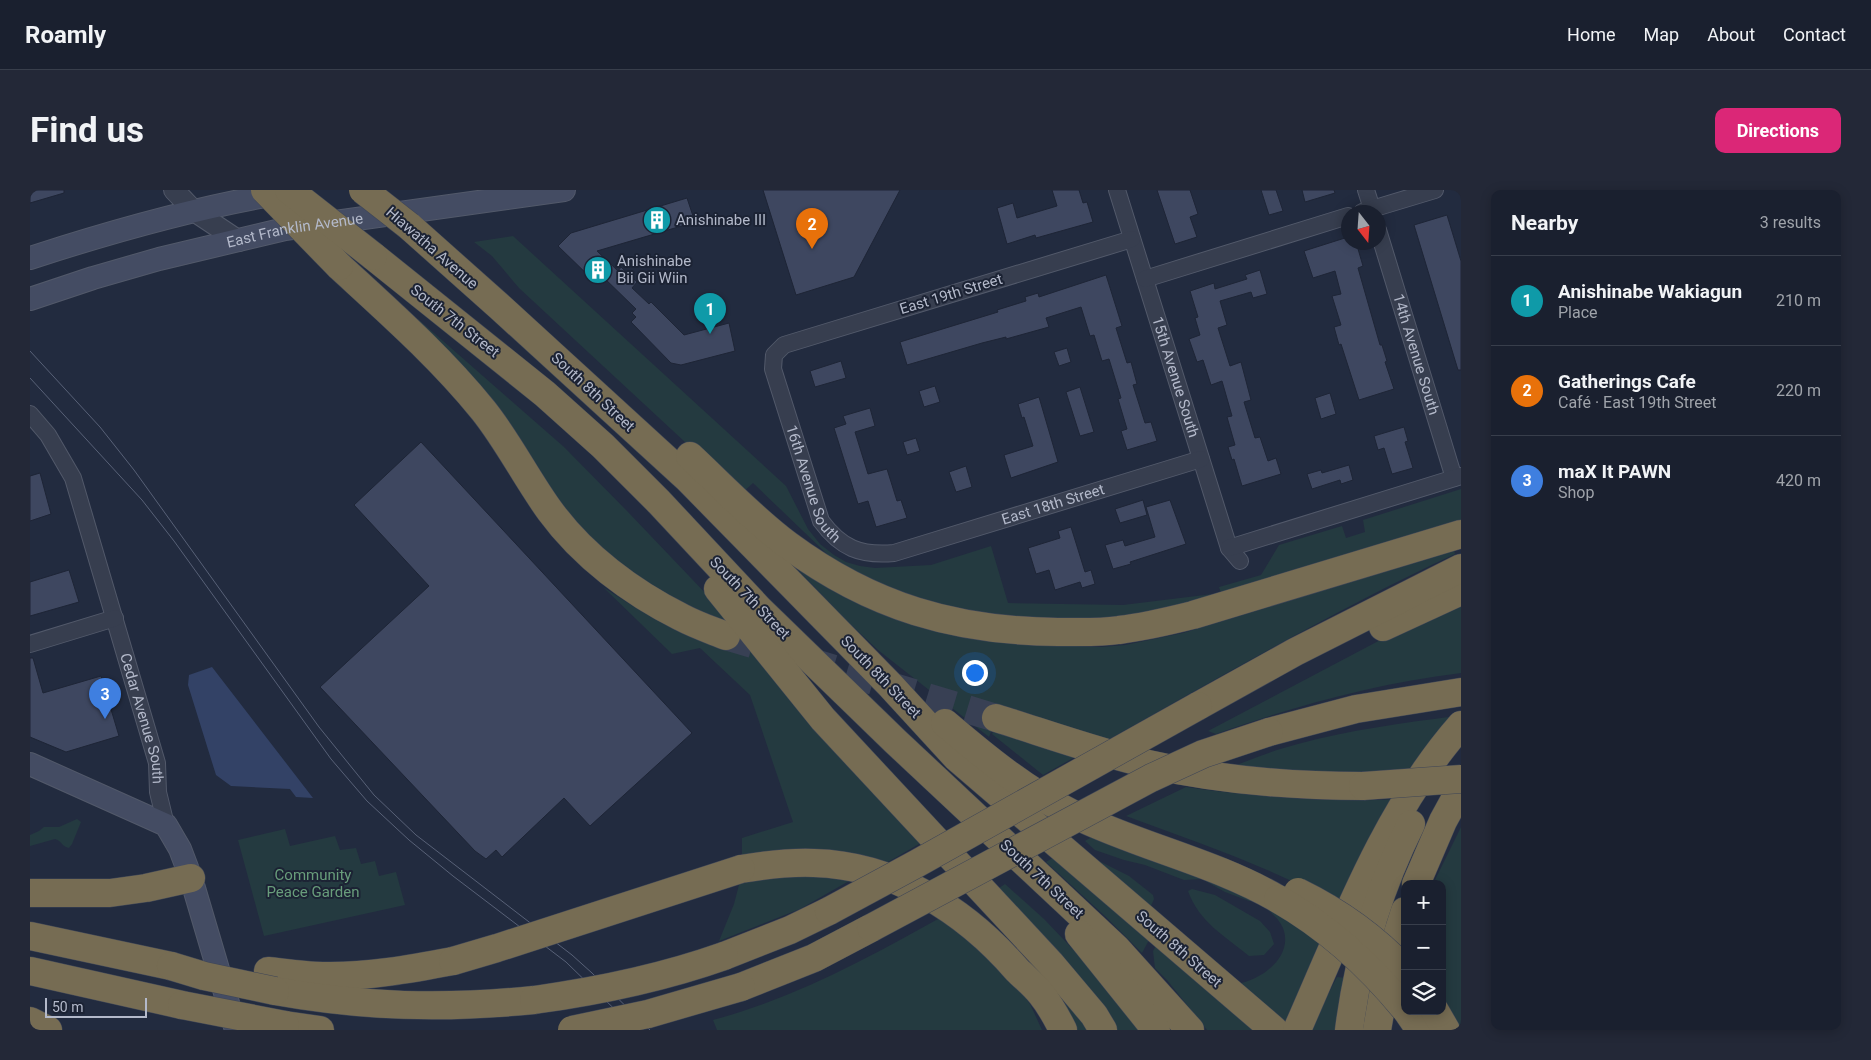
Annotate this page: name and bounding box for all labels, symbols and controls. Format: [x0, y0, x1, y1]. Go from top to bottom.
text: Roamly [25, 21, 106, 49]
text: Home [1567, 24, 1616, 45]
text: Map [1644, 24, 1679, 45]
text: About [1707, 24, 1755, 45]
text: Contact [1783, 24, 1846, 45]
button: Directions [1715, 108, 1841, 153]
text: Find us [30, 110, 144, 151]
street label: Hiawatha Avenue [382, 203, 482, 293]
building icon: Anishinabe III [642, 205, 672, 235]
north arrow [1341, 205, 1386, 250]
pin: 2 [796, 208, 828, 249]
street label: East Franklin Avenue [225, 209, 364, 252]
place label: Anishinabe III [676, 211, 766, 229]
text: Nearby [1511, 211, 1578, 235]
text: 3 results [1760, 213, 1821, 232]
place label: Anishinabe Bii Gii Wiin [617, 252, 691, 287]
building icon: Anishinabe Bii Gii Wiin [583, 255, 613, 285]
street label: East 19th Street [897, 270, 1005, 318]
text: Anishinabe Wakiagun [1558, 280, 1742, 303]
street label: South 7th Street [407, 281, 503, 361]
text: 1 [1522, 291, 1532, 310]
text: 210 m [1776, 291, 1821, 310]
street label: 14th Avenue South [1389, 292, 1443, 417]
pin: 1 [694, 293, 726, 334]
text: Place [1558, 303, 1598, 322]
street label: 15th Avenue South [1148, 314, 1203, 440]
street label: South 8th Street [548, 349, 639, 435]
text: Gatherings Cafe [1558, 370, 1696, 393]
text: 2 [1522, 381, 1532, 400]
text: 220 m [1776, 381, 1821, 400]
text: Café · East 19th Street [1558, 393, 1717, 412]
street label: 16th Avenue South [782, 423, 844, 546]
text: maX It PAWN [1558, 460, 1671, 483]
text: 3 [1522, 471, 1532, 490]
text: 420 m [1776, 471, 1821, 490]
street label: East 18th Street [999, 480, 1107, 529]
text: Shop [1558, 483, 1594, 502]
street label: South 7th Street [706, 553, 794, 643]
street label: South 8th Street [837, 632, 925, 722]
street label: Cedar Avenue South [116, 651, 167, 784]
your location [962, 660, 988, 686]
pin: 3 [89, 678, 121, 719]
street label: South 7th Street [997, 836, 1088, 922]
park label: Community Peace Garden [266, 866, 360, 901]
map controls [1401, 880, 1446, 1015]
button: + [1401, 880, 1446, 925]
street label: South 8th Street [1133, 907, 1226, 991]
button: − [1401, 925, 1446, 970]
button: layers [1401, 970, 1446, 1015]
scale bar [45, 995, 148, 1018]
text: 50 m [52, 999, 84, 1015]

